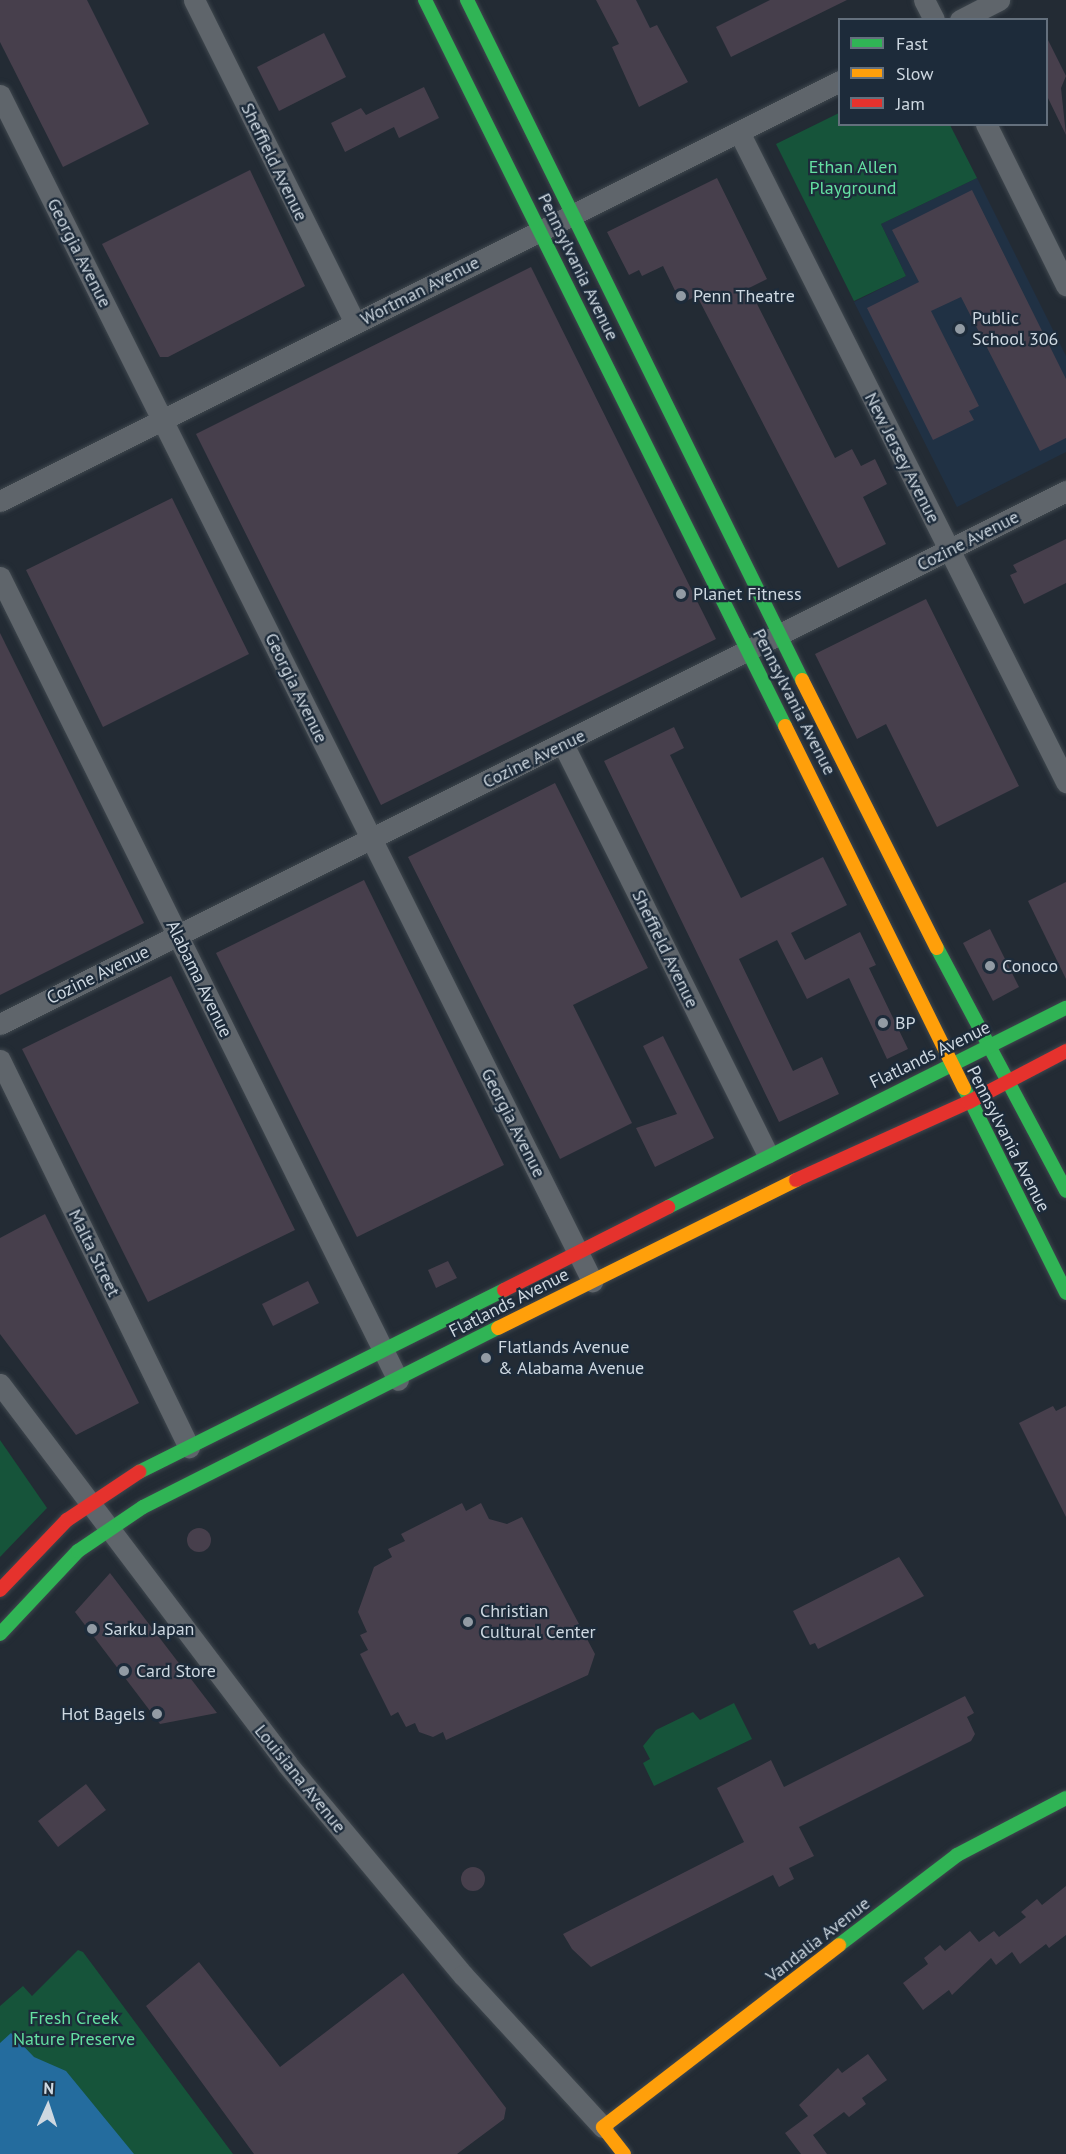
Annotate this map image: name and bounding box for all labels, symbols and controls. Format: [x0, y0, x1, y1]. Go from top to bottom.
legend [838, 18, 1048, 126]
text: Fast [896, 32, 928, 55]
text: Slow [896, 62, 934, 85]
text: Jam [896, 92, 925, 115]
street label: Sheffield Avenue [236, 99, 312, 225]
park label: Ethan Allen Playground [808, 157, 898, 200]
street label: Pennsylvania Avenue [533, 190, 623, 344]
street label: Georgia Avenue [42, 195, 116, 311]
street label: Wortman Avenue [357, 252, 483, 330]
place label: Penn Theatre [693, 285, 795, 307]
marker: Penn Theatre [674, 289, 688, 303]
place label: Public School 306 [972, 308, 1058, 350]
marker: Public School 306 [953, 322, 967, 336]
street label: New Jersey Avenue [859, 388, 945, 528]
street label: Cozine Avenue [913, 506, 1023, 576]
place label: Planet Fitness [693, 583, 802, 605]
marker: Planet Fitness [674, 587, 688, 601]
street label: Pennsylvania Avenue [748, 625, 840, 779]
street label: Georgia Avenue [260, 629, 332, 747]
street label: Cozine Avenue [479, 725, 589, 793]
street label: Sheffield Avenue [627, 886, 703, 1012]
street label: Alabama Avenue [161, 917, 237, 1041]
street label: Cozine Avenue [43, 941, 153, 1009]
place label: Conoco [1002, 955, 1058, 977]
marker: Conoco [983, 959, 997, 973]
place label: BP [895, 1012, 916, 1034]
street label: Flatlands Avenue [866, 1016, 994, 1094]
marker: BP [876, 1016, 890, 1030]
street label: Pennsylvania Avenue [962, 1062, 1054, 1216]
street label: Georgia Avenue [476, 1065, 550, 1181]
street label: Malta Street [64, 1206, 124, 1300]
street label: Flatlands Avenue [445, 1263, 573, 1343]
place label: Flatlands Avenue & Alabama Avenue [498, 1337, 645, 1380]
marker: Flatlands Avenue & Alabama Avenue [479, 1351, 493, 1365]
place label: Christian Cultural Center [480, 1601, 596, 1644]
marker: Christian Cultural Center [461, 1615, 475, 1629]
place label: Sarku Japan [104, 1618, 194, 1640]
marker: Sarku Japan [85, 1622, 99, 1636]
place label: Card Store [136, 1660, 216, 1682]
marker: Card Store [117, 1664, 131, 1678]
place label: Hot Bagels [61, 1703, 145, 1725]
marker: Hot Bagels [150, 1707, 164, 1721]
street label: Louisiana Avenue [250, 1720, 350, 1838]
street label: Vandalia Avenue [761, 1892, 875, 1988]
park label: Fresh Creek Nature Preserve [13, 2008, 135, 2050]
north arrow [18, 2076, 78, 2136]
text: N [43, 2078, 55, 2098]

